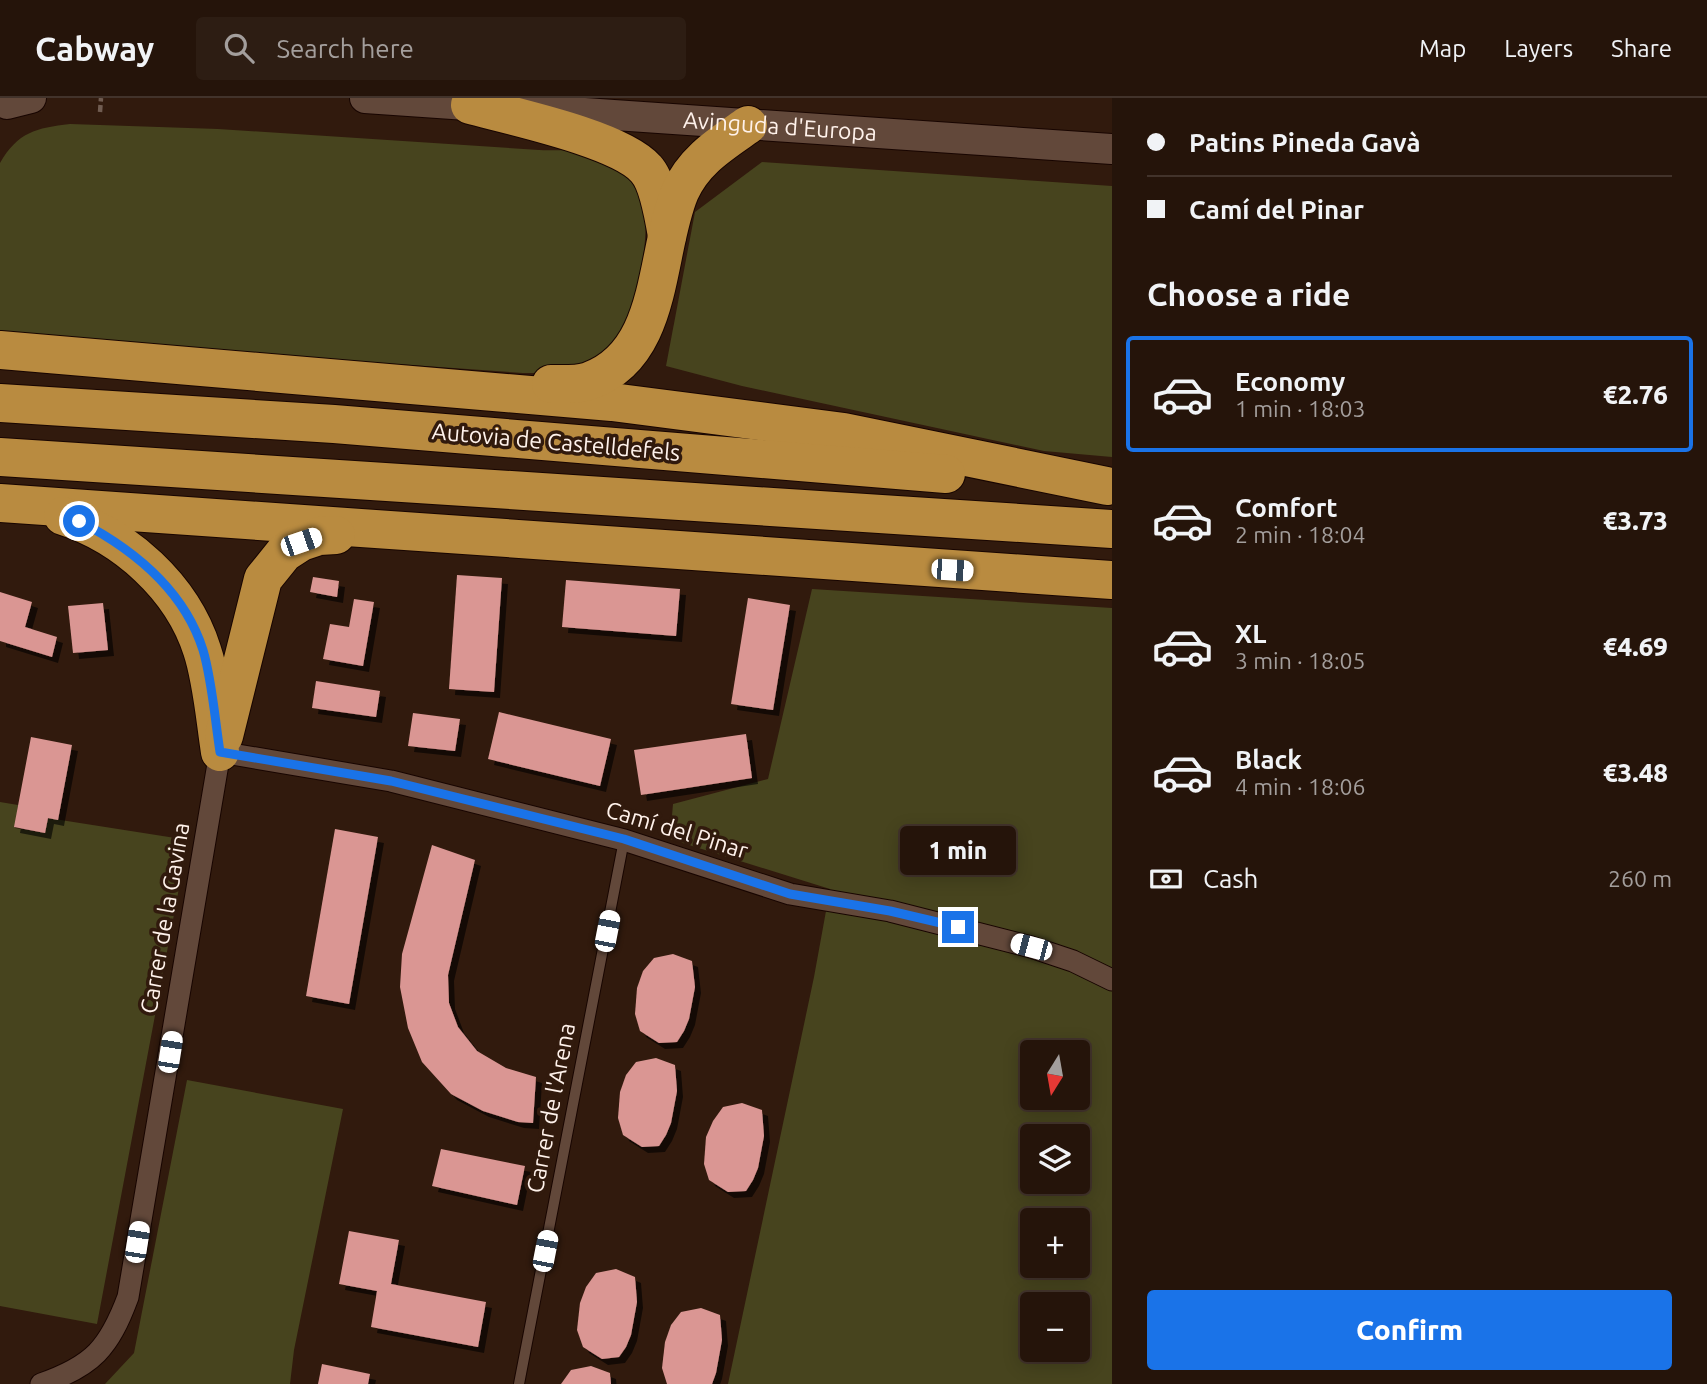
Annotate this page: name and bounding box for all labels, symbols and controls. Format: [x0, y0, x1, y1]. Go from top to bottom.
search box [196, 17, 686, 80]
icon: search [220, 29, 258, 67]
text: Cabway [35, 30, 154, 67]
text: Search here [276, 34, 414, 63]
text: Map [1419, 35, 1466, 62]
text: Layers [1504, 35, 1573, 62]
text: Share [1611, 35, 1672, 62]
street label: Avinguda d'Europa [682, 107, 878, 145]
text: Patins Pineda Gavà [1189, 128, 1421, 157]
text: Camí del Pinar [1189, 195, 1364, 224]
text: Choose a ride [1147, 276, 1350, 312]
icon: car [1151, 363, 1214, 426]
text: Economy [1235, 367, 1345, 396]
text: €2.76 [1603, 380, 1668, 409]
text: 1 min · 18:03 [1235, 396, 1366, 421]
street label: Autovia de Castelldefels [431, 418, 681, 465]
icon: car [1151, 489, 1214, 552]
text: Comfort [1235, 493, 1338, 522]
route start [63, 505, 95, 537]
text: €3.73 [1603, 506, 1668, 535]
text: 2 min · 18:04 [1235, 522, 1366, 547]
car [278, 525, 325, 559]
car [931, 558, 974, 582]
icon: car [1151, 615, 1214, 678]
text: XL [1235, 619, 1266, 648]
text: €4.69 [1603, 632, 1668, 661]
text: 3 min · 18:05 [1235, 648, 1366, 673]
icon: car [1151, 741, 1214, 804]
text: Black [1235, 745, 1302, 774]
text: €3.48 [1603, 758, 1668, 787]
text: 4 min · 18:06 [1235, 774, 1366, 799]
street label: Camí del Pinar [603, 796, 751, 863]
street label: Carrer de la Gavina [135, 820, 194, 1015]
callout: 1 min [900, 826, 1016, 874]
text: 1 min [929, 838, 987, 863]
icon: cash [1147, 860, 1185, 898]
text: Cash [1203, 864, 1258, 893]
text: 260 m [1608, 866, 1672, 891]
car [593, 908, 622, 954]
route end [942, 911, 974, 943]
car [1008, 931, 1055, 963]
street label: Carrer de l'Arena [522, 1021, 579, 1195]
car [157, 1030, 184, 1074]
north arrow [1020, 1040, 1090, 1110]
map controls [1020, 1040, 1090, 1362]
button: layers [1020, 1124, 1090, 1194]
button: + [1020, 1208, 1090, 1278]
car [124, 1220, 151, 1264]
car [531, 1228, 560, 1274]
button: Confirm [1147, 1290, 1672, 1370]
button: − [1020, 1292, 1090, 1362]

